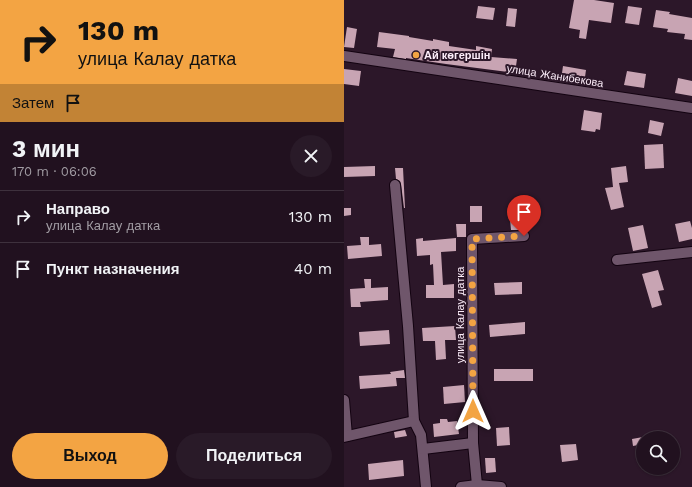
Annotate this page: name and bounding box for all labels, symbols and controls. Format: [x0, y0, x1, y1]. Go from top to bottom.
text: 130 m [78, 14, 159, 47]
icon: right [12, 16, 64, 68]
text: улица Калау датка [78, 48, 236, 69]
place label: Ай көгершін [424, 49, 490, 62]
marker: Ай көгершін [411, 50, 421, 60]
street label: улица Жанибекова [506, 62, 605, 90]
icon: arrive [62, 92, 84, 114]
text: Затем [12, 94, 54, 112]
text: 3 мин [12, 135, 80, 163]
button: close [290, 135, 332, 177]
text: 170 m · 06:06 [12, 164, 97, 179]
pin [507, 195, 541, 236]
text: Направо [46, 200, 110, 218]
icon: arrive [513, 201, 535, 223]
icon: right [12, 206, 34, 228]
text: 130 m [289, 208, 332, 226]
text: улица Калау датка [46, 218, 160, 233]
icon: arrive [12, 258, 34, 280]
text: Пункт назначения [46, 260, 179, 278]
text: 40 m [294, 260, 332, 278]
street label: улица Калау датка [454, 266, 467, 363]
position arrow [452, 390, 494, 432]
map controls [636, 431, 680, 475]
button: search [636, 431, 680, 475]
button: Выход [12, 433, 168, 479]
button: Поделиться [176, 433, 332, 479]

